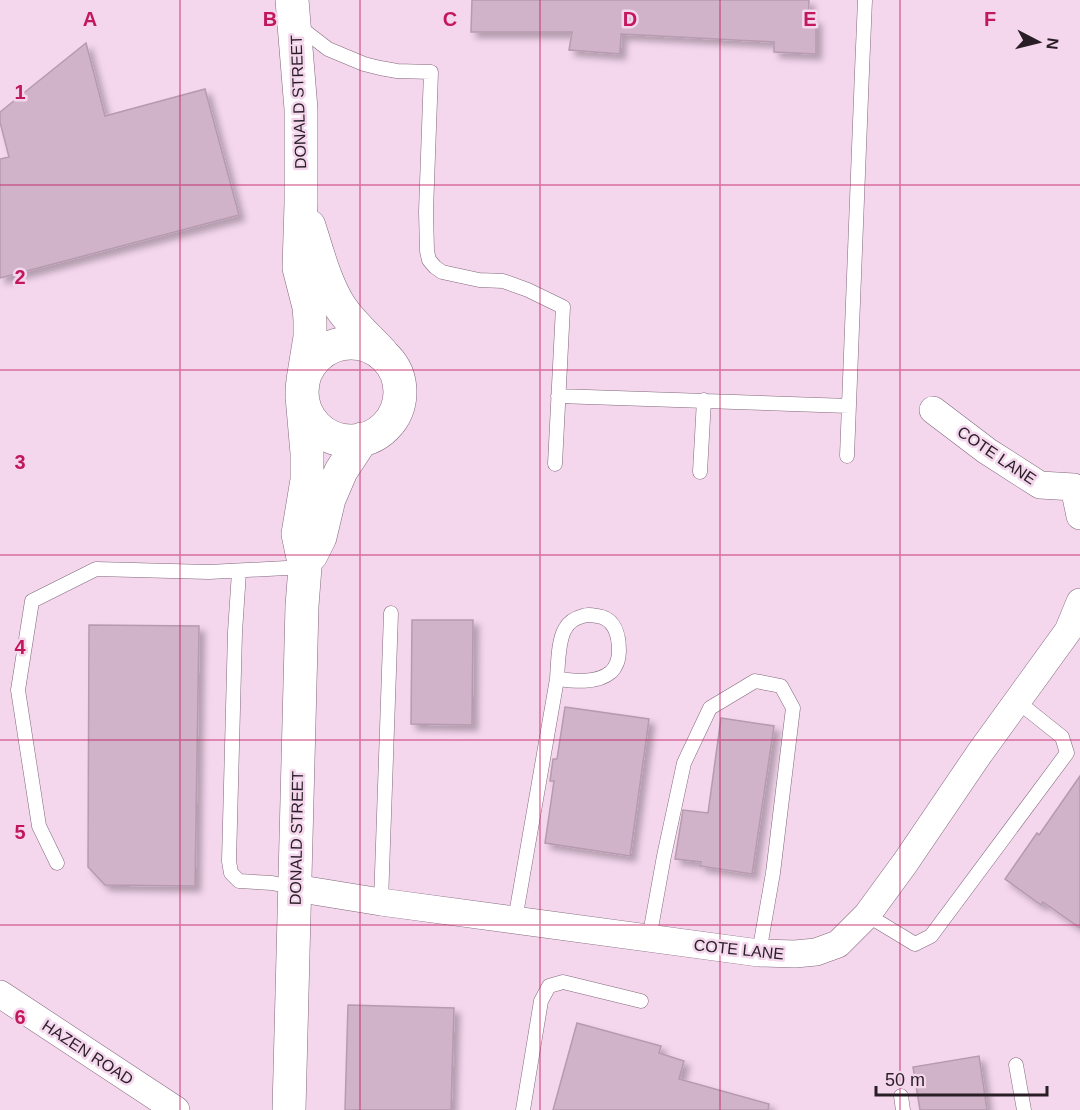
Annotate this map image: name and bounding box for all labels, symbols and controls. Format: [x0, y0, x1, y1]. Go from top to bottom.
text: A [83, 8, 97, 30]
text: B [263, 8, 277, 30]
text: C [443, 8, 457, 30]
text: D [623, 8, 637, 30]
text: E [803, 8, 817, 30]
text: F [984, 8, 996, 30]
north arrow [1008, 12, 1068, 72]
street label: DONALD STREET [288, 34, 309, 169]
text: N [1043, 37, 1062, 51]
text: 1 [14, 81, 26, 103]
text: 2 [14, 266, 26, 288]
street label: COTE LANE [954, 423, 1039, 488]
text: 3 [14, 451, 26, 473]
text: 4 [14, 636, 26, 658]
street label: DONALD STREET [287, 771, 306, 905]
text: 5 [14, 821, 26, 843]
street label: COTE LANE [693, 936, 785, 963]
text: 6 [14, 1006, 26, 1028]
street label: HAZEN ROAD [39, 1017, 136, 1088]
scale bar [876, 1059, 1047, 1097]
text: 50 m [885, 1070, 925, 1090]

